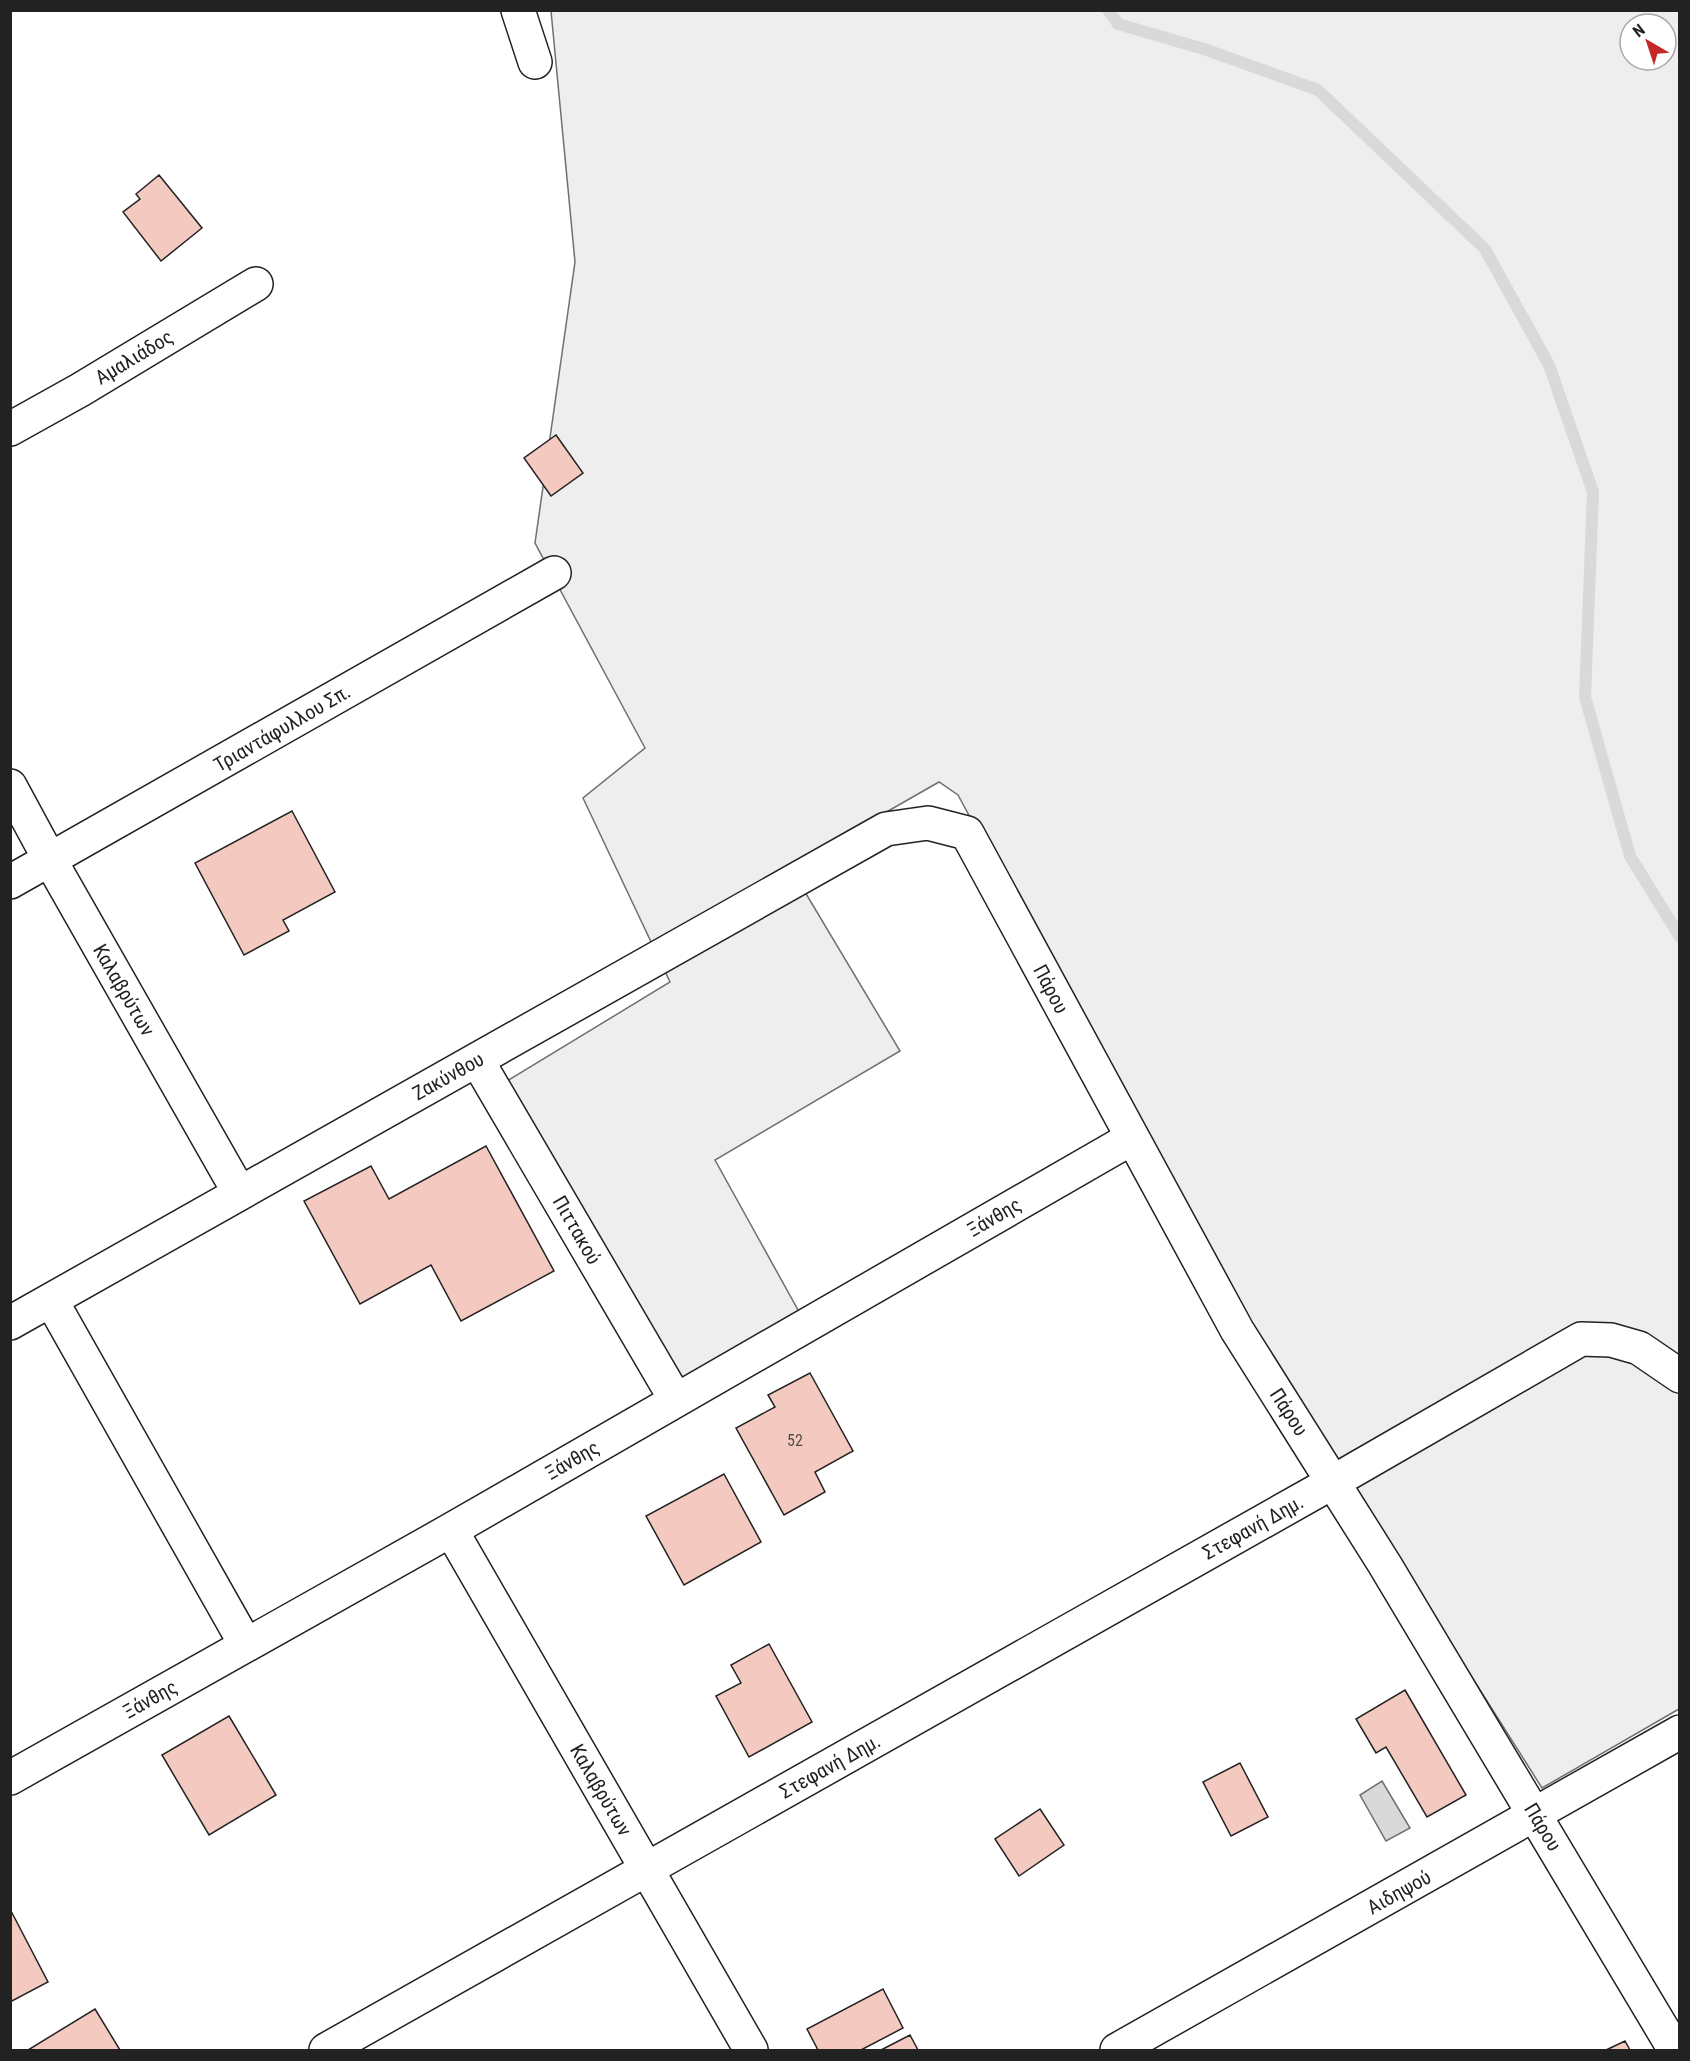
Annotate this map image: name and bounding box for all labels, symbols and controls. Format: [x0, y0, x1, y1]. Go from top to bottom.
north arrow [1618, 12, 1678, 72]
text: N [1629, 20, 1649, 41]
street label: Αμαλιάδος [91, 324, 177, 390]
street label: Τριαντάφυλλου Σπ. [209, 679, 355, 777]
street label: Καλαβρύτων [88, 940, 160, 1041]
street label: Πάρου [1028, 960, 1074, 1018]
street label: Ζακύνθου [408, 1047, 488, 1105]
street label: Πιττακού [548, 1191, 606, 1269]
street label: Ξάνθης [963, 1192, 1025, 1242]
street label: Πάρου [1265, 1384, 1313, 1440]
house number: 52 [787, 1431, 803, 1450]
street label: Ξάνθης [541, 1435, 603, 1485]
street label: Στεφανή Δημ. [1198, 1489, 1308, 1565]
street label: Ξάνθης [119, 1674, 181, 1724]
street label: Στεφανή Δημ. [775, 1728, 885, 1804]
street label: Καλαβρύτων [565, 1740, 637, 1841]
street label: Πάρου [1519, 1799, 1567, 1855]
street label: Αιδηψού [1363, 1865, 1435, 1919]

